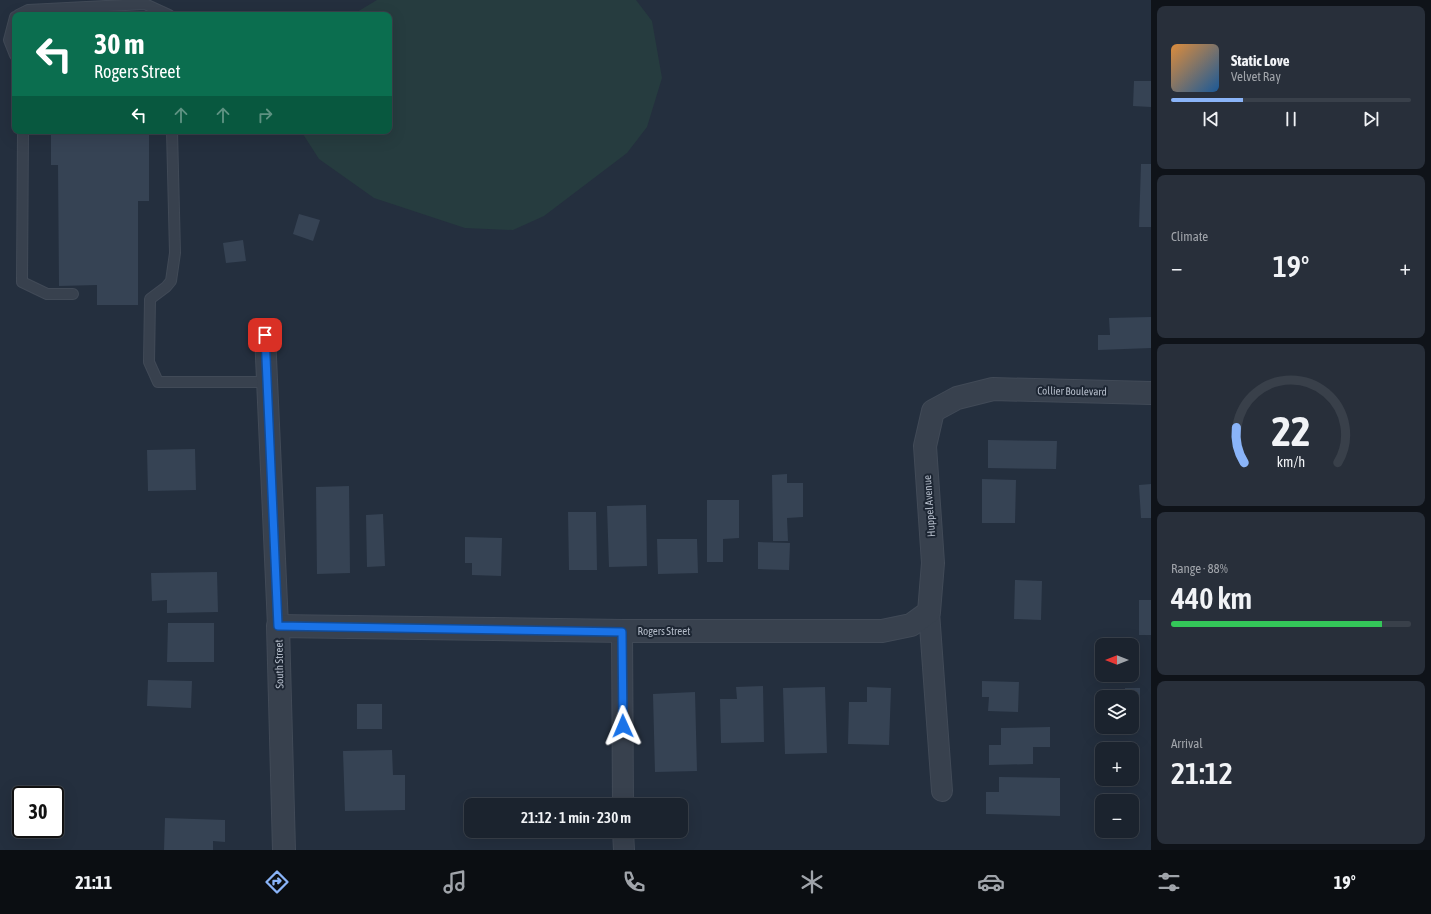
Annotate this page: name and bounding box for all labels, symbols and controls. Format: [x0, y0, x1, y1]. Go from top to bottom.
icon: left [28, 28, 80, 80]
text: 30 m [94, 28, 144, 60]
text: Static Love [1231, 52, 1290, 69]
text: Rogers Street [94, 61, 181, 82]
text: Velvet Ray [1231, 69, 1281, 84]
icon: left [128, 104, 150, 126]
icon: ahead [170, 104, 192, 126]
icon: ahead [212, 104, 234, 126]
icon: right [254, 104, 276, 126]
icon: previous [1200, 108, 1222, 130]
icon: pause [1280, 108, 1302, 130]
icon: next [1360, 108, 1382, 130]
text: Climate [1171, 229, 1208, 244]
text: 19° [1273, 249, 1309, 283]
text: − [1171, 254, 1182, 280]
text: + [1400, 254, 1411, 280]
pin [248, 318, 282, 352]
icon: arrive [254, 324, 276, 346]
street label: Collier Boulevard [1037, 384, 1107, 398]
text: 22 [1271, 407, 1311, 455]
text: km/h [1277, 454, 1305, 470]
street label: Huppel Avenue [921, 475, 937, 537]
text: Range · 88% [1171, 561, 1228, 576]
text: 440 km [1171, 581, 1252, 615]
street label: Rogers Street [638, 625, 690, 637]
north arrow [1095, 638, 1139, 682]
map controls [1095, 638, 1139, 838]
street label: South Street [273, 639, 285, 689]
button: layers [1095, 690, 1139, 734]
position arrow [602, 705, 644, 747]
text: Arrival [1171, 736, 1203, 751]
button: + [1095, 742, 1139, 786]
text: 21:12 [1171, 756, 1233, 790]
speed limit sign: 30 [12, 786, 64, 838]
button: − [1095, 794, 1139, 838]
text: 21:12 · 1 min · 230 m [521, 809, 631, 826]
icon: directions [263, 868, 291, 896]
icon: music [441, 868, 469, 896]
icon: phone [620, 868, 648, 896]
icon: climate [798, 868, 826, 896]
icon: car [977, 868, 1005, 896]
icon: filters [1155, 868, 1183, 896]
text: 21:11 [75, 872, 112, 893]
text: 19° [1334, 872, 1356, 893]

